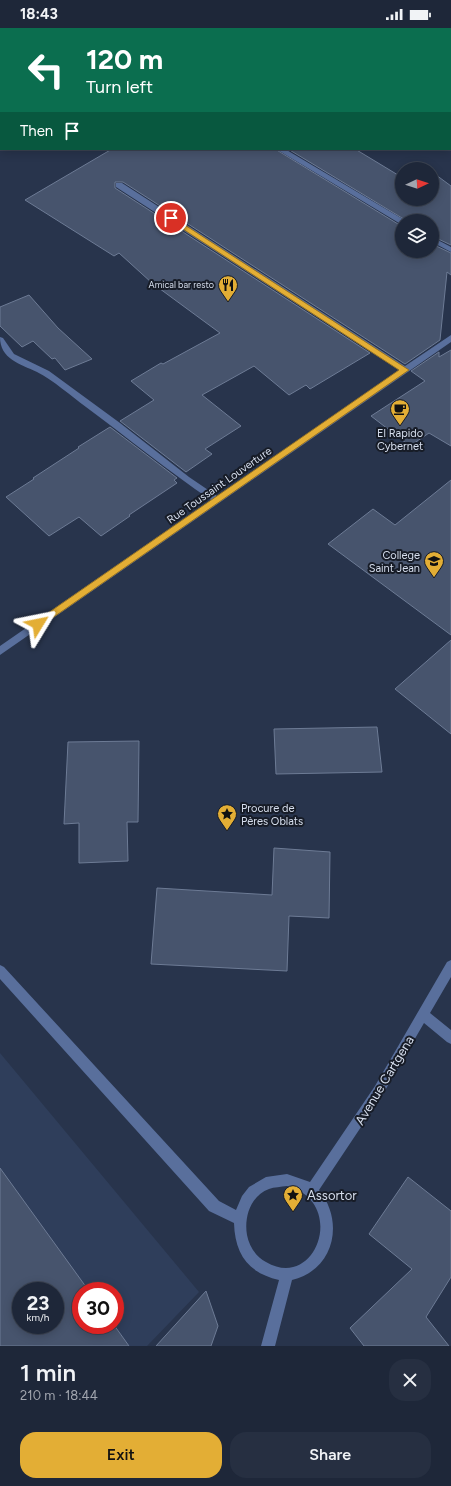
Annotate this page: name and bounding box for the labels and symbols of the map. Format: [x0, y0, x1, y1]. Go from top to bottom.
north arrow [395, 162, 439, 206]
pin [154, 201, 188, 235]
restaurant icon: Amical bar resto [217, 274, 239, 302]
place label: Amical bar resto [149, 279, 214, 290]
cafe icon: El Rapido Cybernet [389, 398, 411, 426]
place label: El Rapido Cybernet [377, 427, 423, 453]
street label: Rue Toussaint Louverture [165, 444, 274, 526]
place label: College Saint Jean [369, 549, 420, 575]
school or university icon: College Saint Jean [423, 550, 445, 578]
position arrow [17, 603, 59, 645]
place label: Procure de Pères Oblats [241, 802, 303, 828]
place icon: Procure de Pères Oblats [216, 803, 238, 831]
street label: Avenue Cartgena [352, 1033, 417, 1127]
place icon: Assortor [282, 1184, 304, 1212]
place label: Assortor [307, 1188, 357, 1203]
speed limit sign: 30 [72, 1282, 124, 1334]

